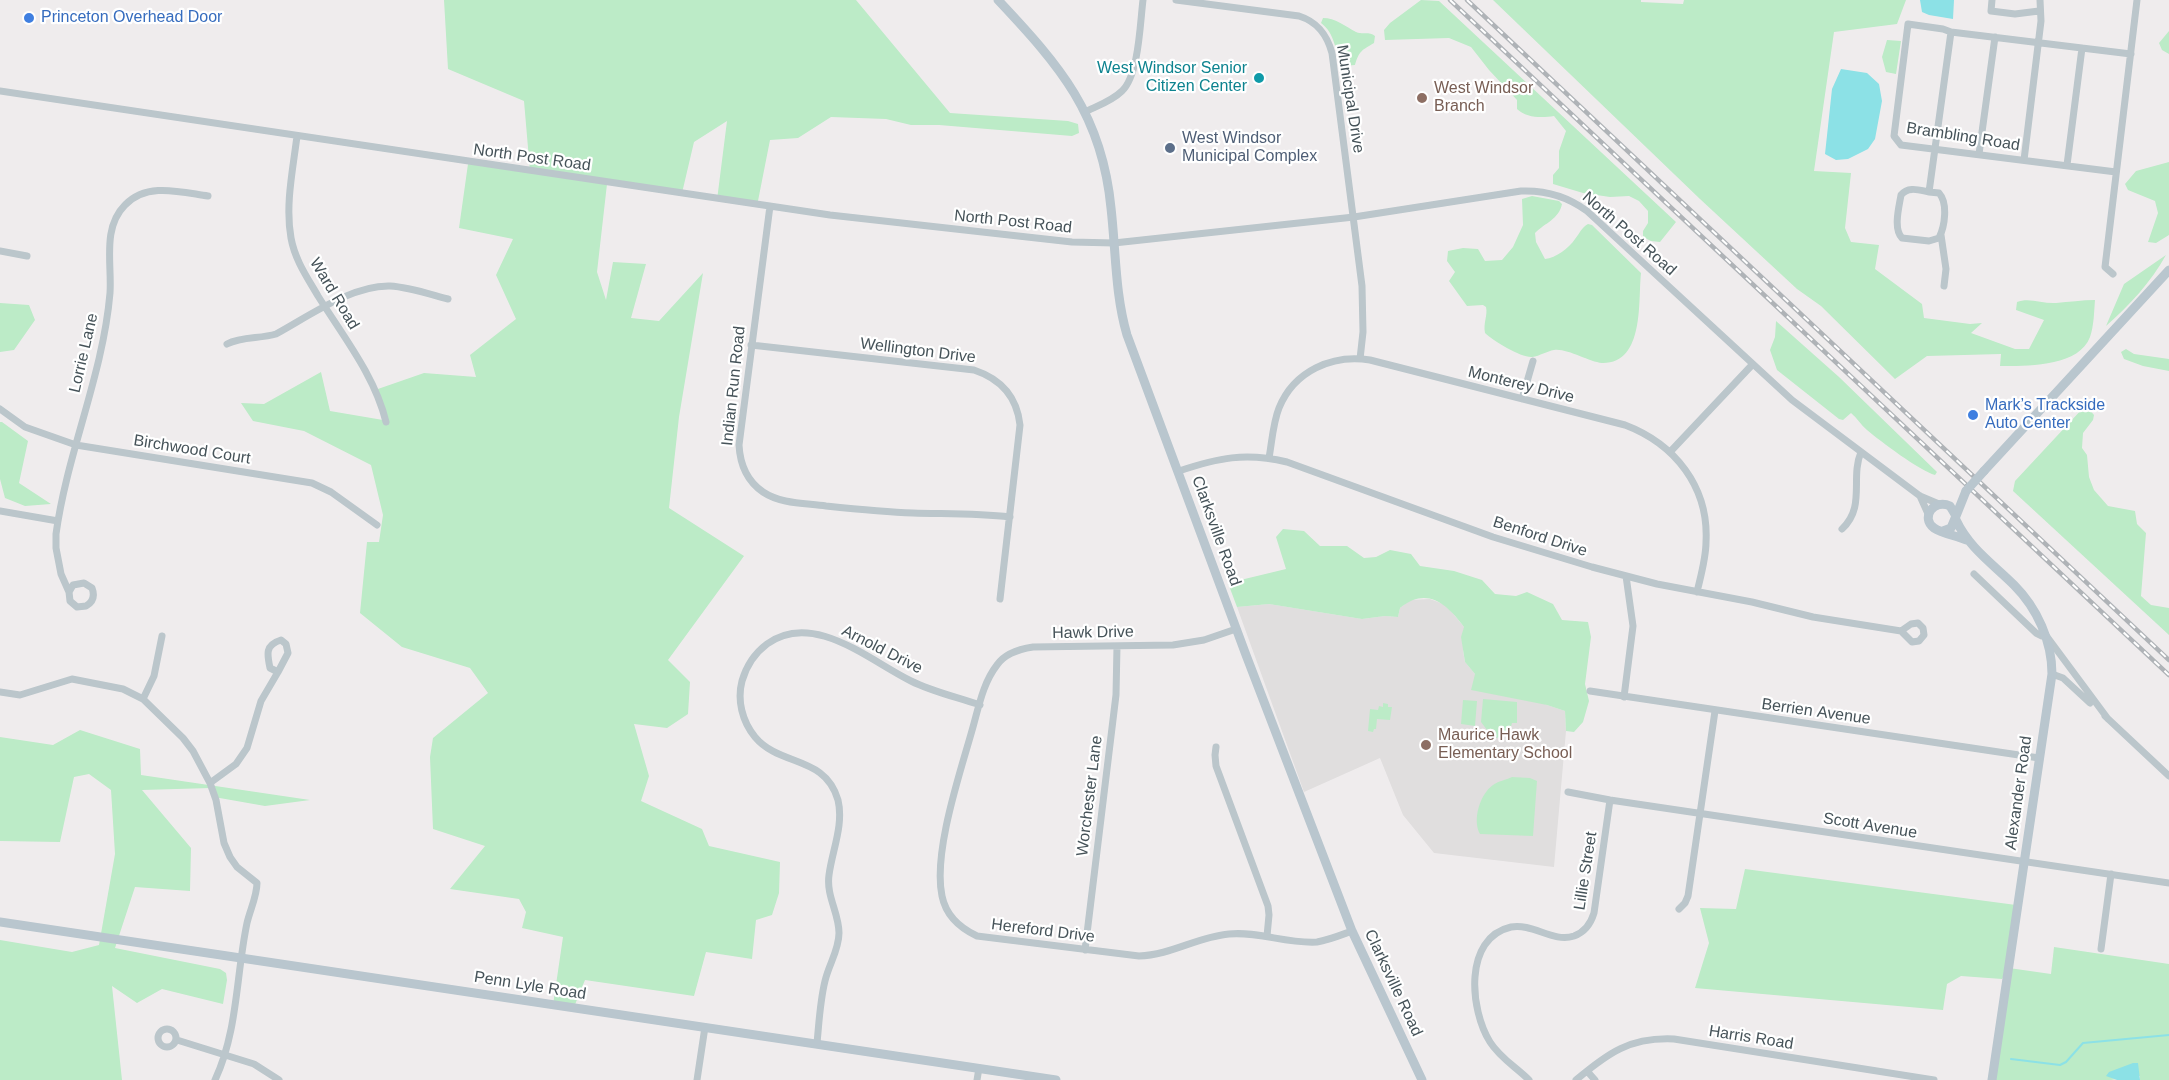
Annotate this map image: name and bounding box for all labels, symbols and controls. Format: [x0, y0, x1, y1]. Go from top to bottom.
place label: Princeton Overhead Door [41, 8, 222, 28]
marker: Princeton Overhead Door [22, 11, 36, 25]
street label: Municipal Drive [1332, 43, 1368, 155]
place label: West Windsor Senior Citizen Center [1097, 59, 1247, 97]
marker: West Windsor Senior Citizen Center [1252, 71, 1266, 85]
place label: West Windsor Branch [1434, 79, 1533, 117]
marker: West Windsor Branch [1415, 91, 1429, 105]
street label: Brambling Road [1905, 119, 2021, 155]
place label: West Windsor Municipal Complex [1182, 129, 1317, 167]
street label: North Post Road [472, 140, 592, 176]
marker: West Windsor Municipal Complex [1163, 141, 1177, 155]
street label: North Post Road [1578, 188, 1680, 280]
street label: North Post Road [953, 206, 1073, 238]
street label: Ward Road [305, 255, 363, 333]
street label: Lorrie Lane [66, 311, 102, 395]
street label: Indian Run Road [718, 325, 750, 447]
street label: Wellington Drive [859, 334, 977, 368]
street label: Monterey Drive [1466, 363, 1576, 407]
place label: Mark’s Trackside Auto Center [1985, 396, 2105, 434]
marker: Mark’s Trackside Auto Center [1966, 408, 1980, 422]
street label: Birchwood Court [132, 431, 252, 469]
street label: Clarksville Road [1187, 473, 1245, 589]
street label: Benford Drive [1491, 513, 1589, 561]
street label: Arnold Drive [838, 621, 926, 679]
street label: Hawk Drive [1052, 623, 1134, 643]
street label: Berrien Avenue [1760, 695, 1872, 729]
place label: Maurice Hawk Elementary School [1438, 726, 1572, 764]
street label: Worchester Lane [1073, 735, 1107, 857]
street label: Alexander Road [2002, 735, 2036, 851]
marker: Maurice Hawk Elementary School [1419, 738, 1433, 752]
street label: Scott Avenue [1822, 809, 1918, 843]
street label: Lillie Street [1570, 830, 1602, 912]
street label: Hereford Drive [990, 915, 1096, 947]
street label: Clarksville Road [1360, 927, 1426, 1039]
street label: Penn Lyle Road [473, 968, 587, 1004]
street label: Harris Road [1707, 1022, 1795, 1054]

